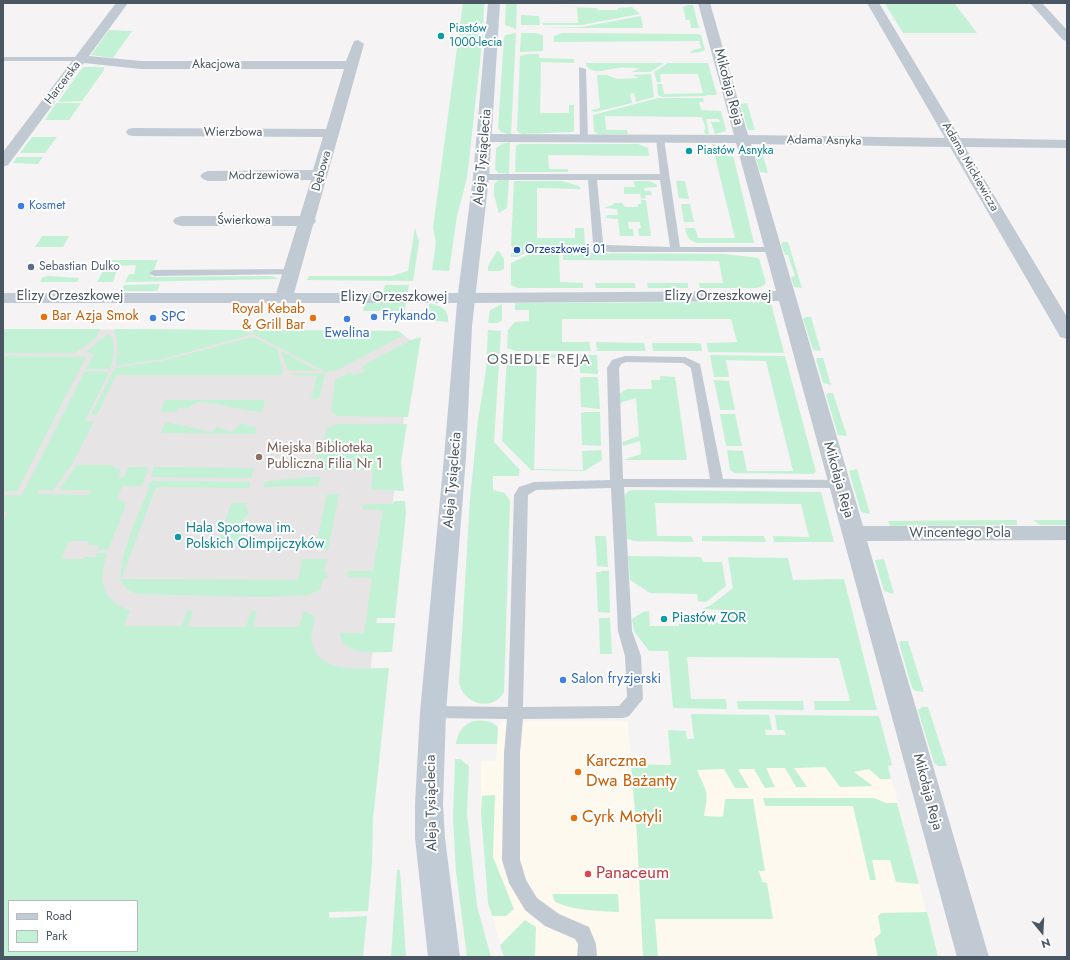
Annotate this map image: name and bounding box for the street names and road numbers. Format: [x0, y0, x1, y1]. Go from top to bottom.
street label: Mikołaja Reja [710, 47, 746, 127]
street label: Akacjowa [192, 58, 240, 72]
street label: Harcerska [42, 59, 84, 107]
street label: Aleja Tysiąclecia [470, 108, 496, 206]
street label: Adama Mickiewicza [939, 120, 1001, 214]
street label: Wierzbowa [204, 126, 262, 140]
street label: Adama Asnyka [787, 133, 861, 149]
street label: Dębowa [309, 149, 335, 193]
street label: Modrzewiowa [229, 168, 299, 184]
street label: Świerkowa [217, 214, 271, 228]
street label: Elizy Orzeszkowej [17, 289, 123, 305]
street label: Elizy Orzeszkowej [665, 289, 771, 305]
street label: Elizy Orzeszkowej [341, 290, 447, 306]
street label: Aleja Tysiąclecia [440, 431, 466, 529]
street label: Mikołaja Reja [819, 440, 857, 520]
street label: Wincentego Pola [909, 526, 1011, 542]
street label: Mikołaja Reja [909, 752, 945, 832]
street label: Aleja Tysiąclecia [423, 755, 441, 851]

